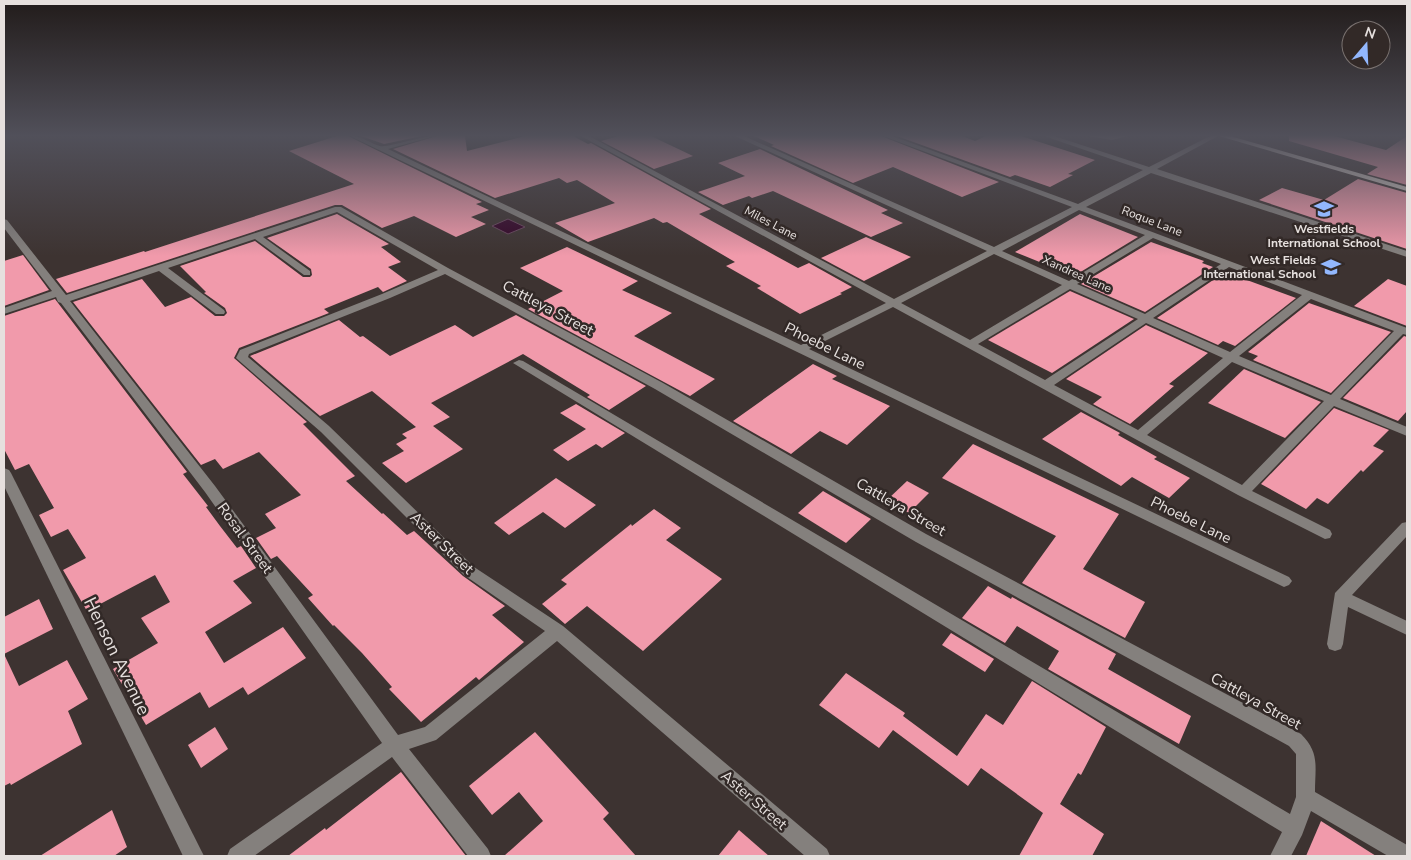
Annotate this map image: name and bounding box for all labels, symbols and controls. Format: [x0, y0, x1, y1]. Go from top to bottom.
north arrow [1341, 20, 1391, 70]
text: N [1362, 22, 1378, 44]
school or university icon: Westfields International School [1313, 198, 1335, 220]
street label: Miles Lane [742, 202, 800, 244]
street label: Roque Lane [1119, 202, 1185, 240]
place label: Westfields International School [1268, 221, 1381, 251]
street label: Xandrea Lane [1040, 252, 1114, 296]
place label: West Fields International School [1203, 252, 1316, 282]
school or university icon: West Fields International School [1320, 256, 1342, 278]
street label: Cattleya Street [499, 276, 598, 341]
street label: Phoebe Lane [781, 318, 869, 374]
street label: Cattleya Street [852, 473, 950, 541]
street label: Phoebe Lane [1147, 492, 1235, 548]
street label: Rosal Street [213, 499, 278, 578]
street label: Aster Street [406, 508, 479, 579]
street label: Henson Avenue [78, 593, 156, 719]
street label: Cattleya Street [1207, 668, 1306, 735]
street label: Aster Street [717, 766, 792, 835]

